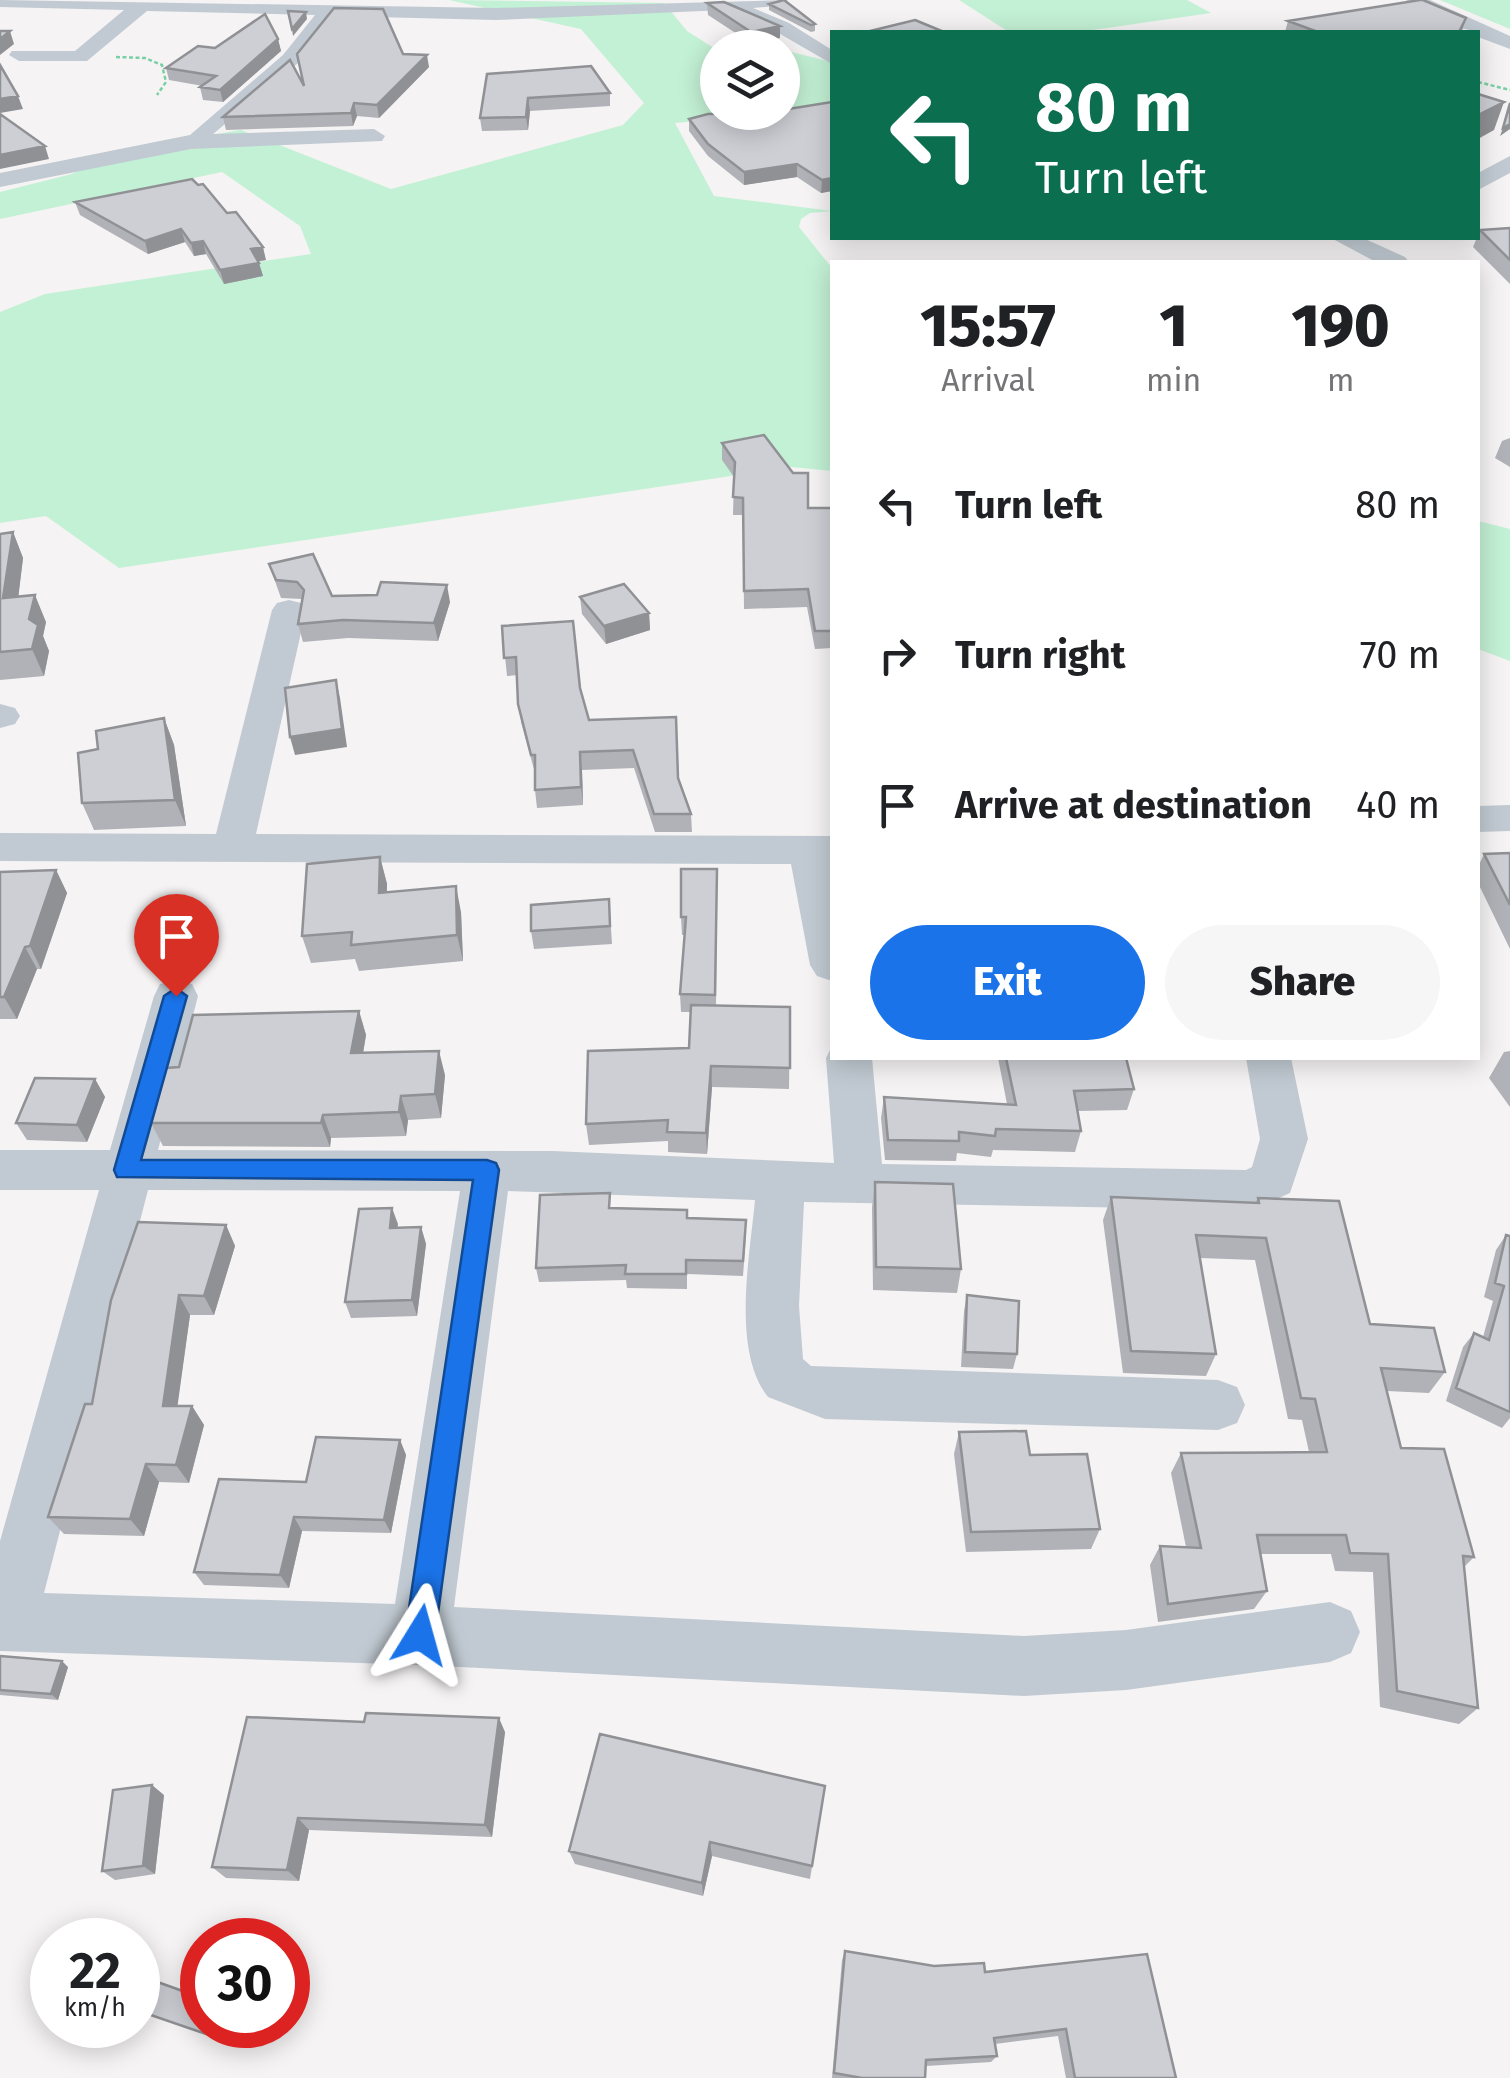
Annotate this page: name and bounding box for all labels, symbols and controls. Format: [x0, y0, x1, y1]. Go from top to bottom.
map controls [700, 30, 800, 130]
button: layers [700, 30, 800, 130]
text: 80 m [1035, 66, 1192, 150]
icon: left [870, 70, 1000, 200]
text: Turn left [1035, 151, 1207, 205]
text: 15:57 [920, 290, 1056, 362]
text: 1 [1159, 290, 1188, 362]
text: 190 [1291, 290, 1390, 362]
text: Arrival [941, 361, 1035, 399]
text: min [1146, 361, 1201, 399]
text: m [1327, 361, 1354, 399]
icon: left [870, 478, 925, 533]
text: Turn left [955, 482, 1102, 528]
text: 80 m [1355, 482, 1440, 528]
icon: right [870, 628, 925, 683]
text: Turn right [955, 632, 1125, 678]
text: 70 m [1360, 632, 1440, 678]
icon: arrive [870, 778, 925, 833]
text: Arrive at destination [955, 782, 1312, 828]
text: 40 m [1356, 782, 1440, 828]
pin [134, 894, 219, 997]
icon: arrive [149, 909, 204, 964]
button: Exit [870, 925, 1145, 1040]
button: Share [1165, 925, 1440, 1040]
position arrow [368, 1583, 472, 1687]
speed limit sign: 30 [180, 1918, 310, 2048]
text: 22 [69, 1941, 121, 2001]
text: km/h [64, 1993, 126, 2023]

